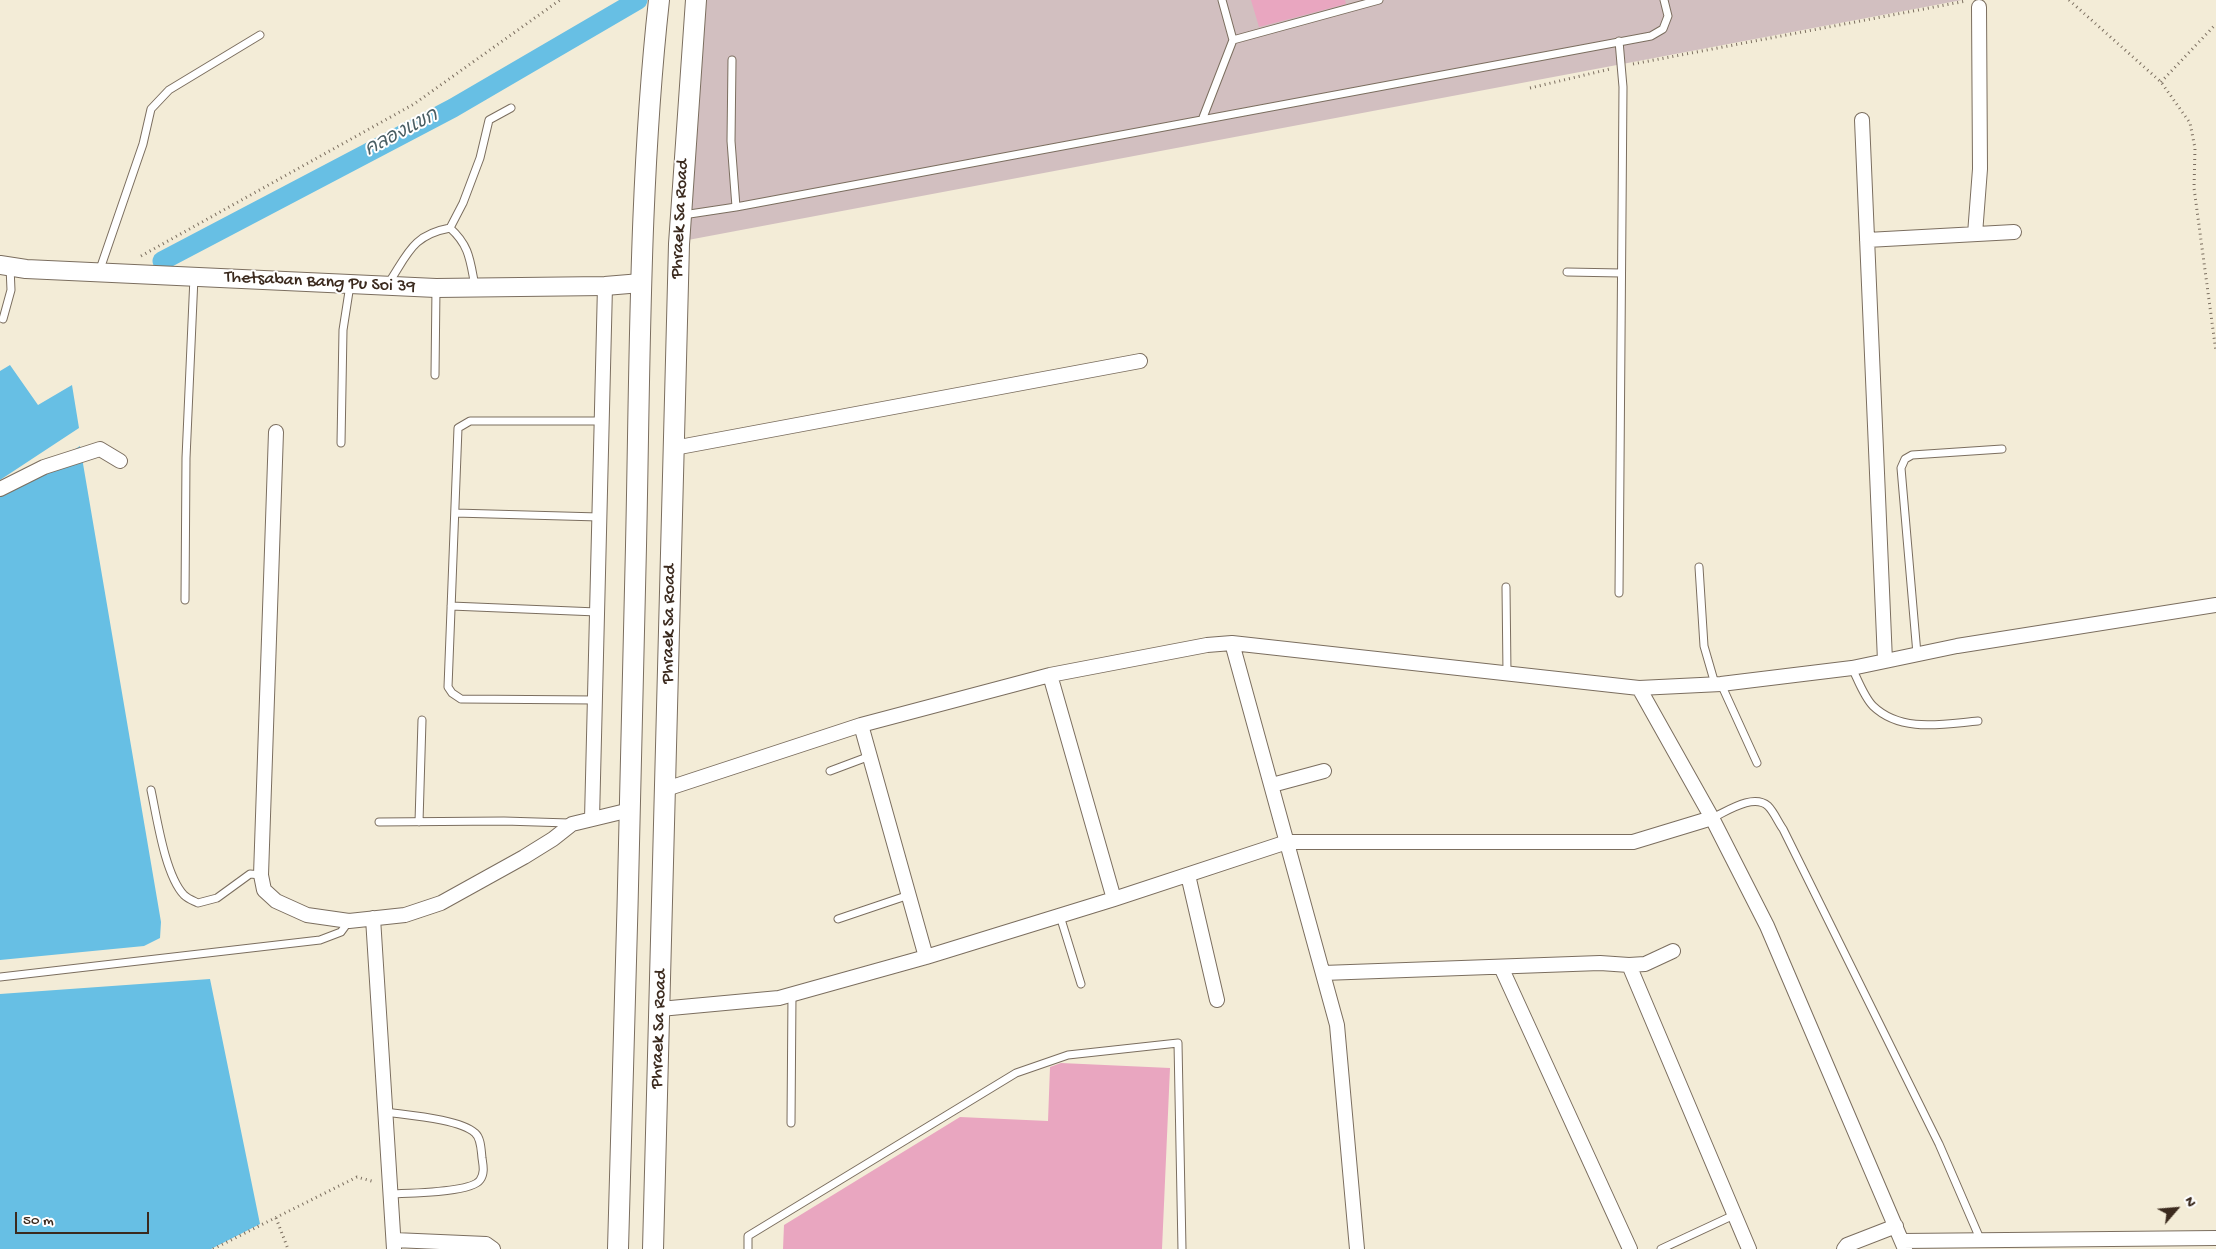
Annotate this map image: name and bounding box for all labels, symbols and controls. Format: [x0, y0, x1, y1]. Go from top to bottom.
water label: คลองแขก [362, 105, 442, 163]
street label: Phraek Sa Road [667, 159, 695, 279]
street label: Thetsaban Bang Pu Soi 39 [224, 267, 416, 299]
street label: Phraek Sa Road [658, 564, 682, 684]
street label: Phraek Sa Road [647, 969, 673, 1089]
north arrow [2151, 1184, 2201, 1234]
text: N [2180, 1194, 2199, 1210]
scale bar [18, 1202, 151, 1234]
text: 50 m [23, 1212, 54, 1230]

